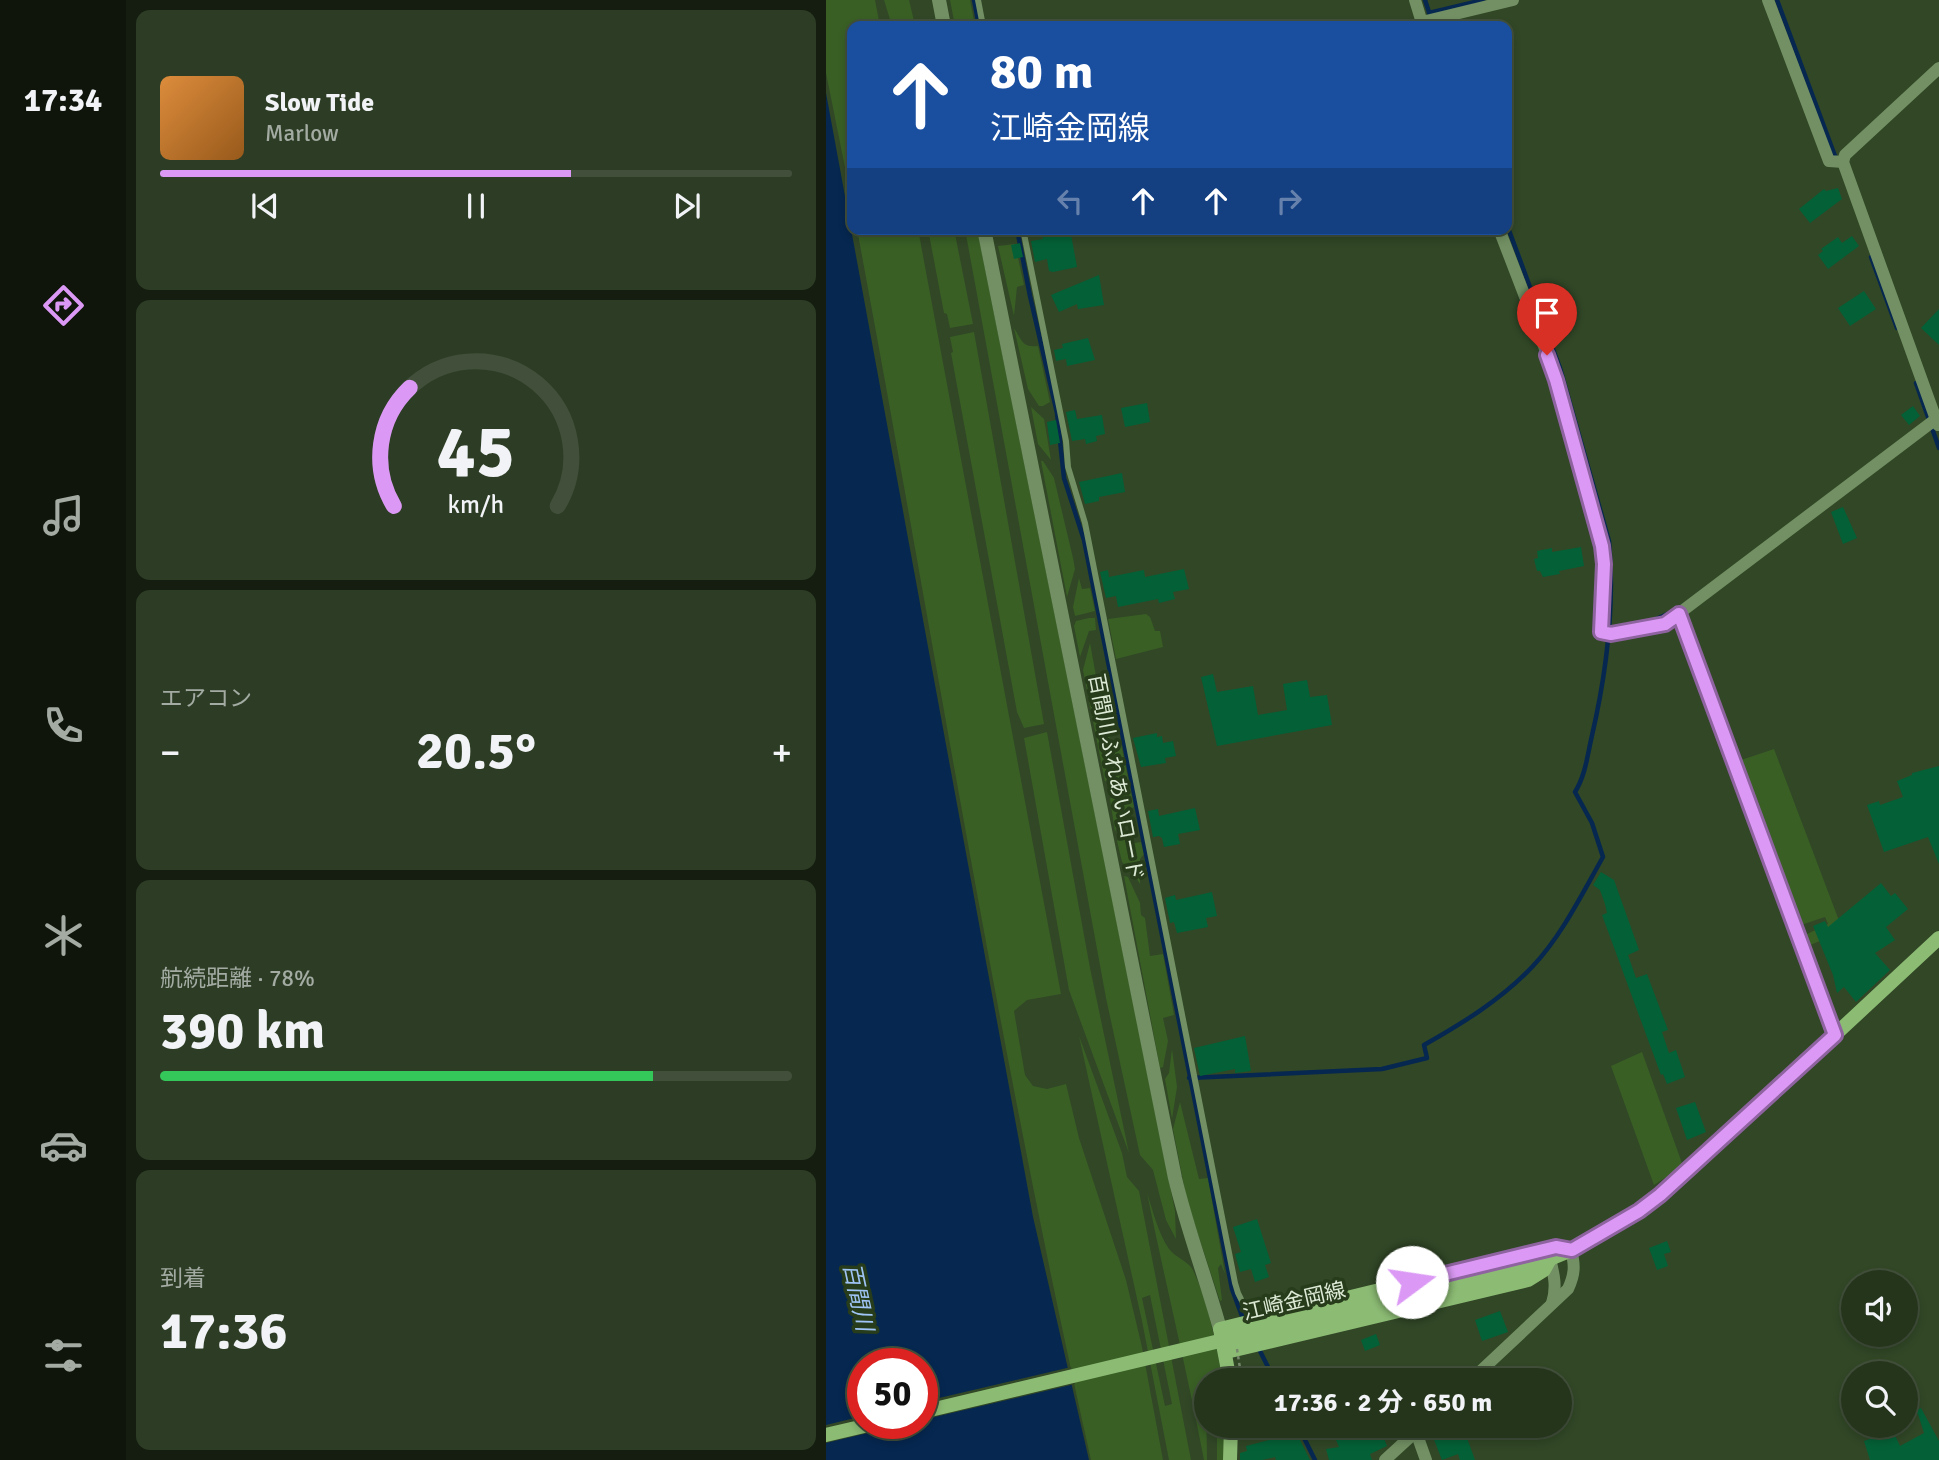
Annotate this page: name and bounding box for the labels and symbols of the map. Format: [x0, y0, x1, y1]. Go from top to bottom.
pin [1517, 283, 1577, 355]
street label: 百間川ふれあいロード [1083, 671, 1149, 883]
position arrow [1375, 1245, 1449, 1319]
water label: 百間川 [837, 1260, 880, 1337]
street label: 江崎金岡線 [1240, 1277, 1348, 1325]
speed limit sign: 50 [847, 1348, 938, 1439]

